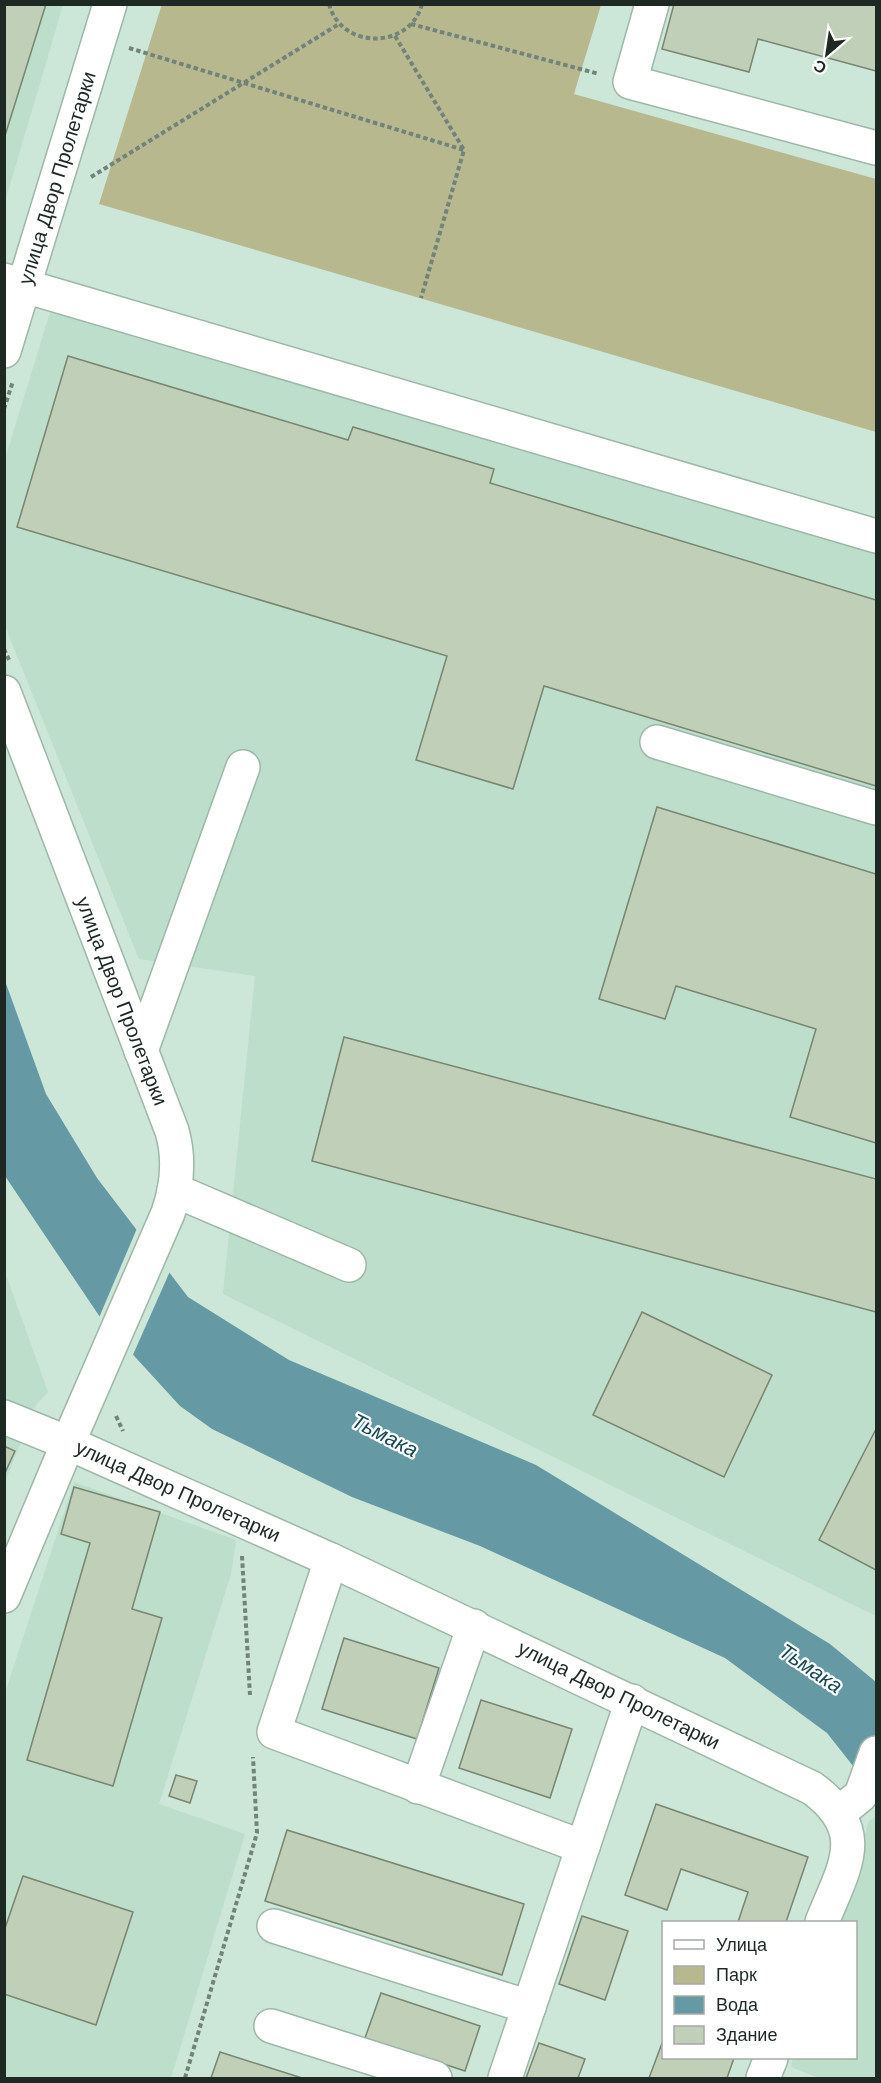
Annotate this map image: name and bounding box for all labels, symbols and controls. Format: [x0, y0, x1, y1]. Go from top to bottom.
north arrow [797, 24, 857, 84]
text: С [810, 56, 829, 77]
street label: улица Двор Пролетарки [14, 69, 100, 287]
street label: улица Двор Пролетарки [72, 894, 172, 1108]
water label: Тьмака [348, 1409, 422, 1461]
street label: улица Двор Пролетарки [72, 1436, 284, 1546]
street label: улица Двор Пролетарки [515, 1637, 723, 1753]
water label: Тьмака [775, 1639, 847, 1697]
legend [662, 1921, 857, 2059]
text: Улица [716, 1935, 768, 1955]
text: Парк [716, 1965, 757, 1985]
text: Вода [716, 1995, 759, 2015]
text: Здание [716, 2025, 777, 2045]

